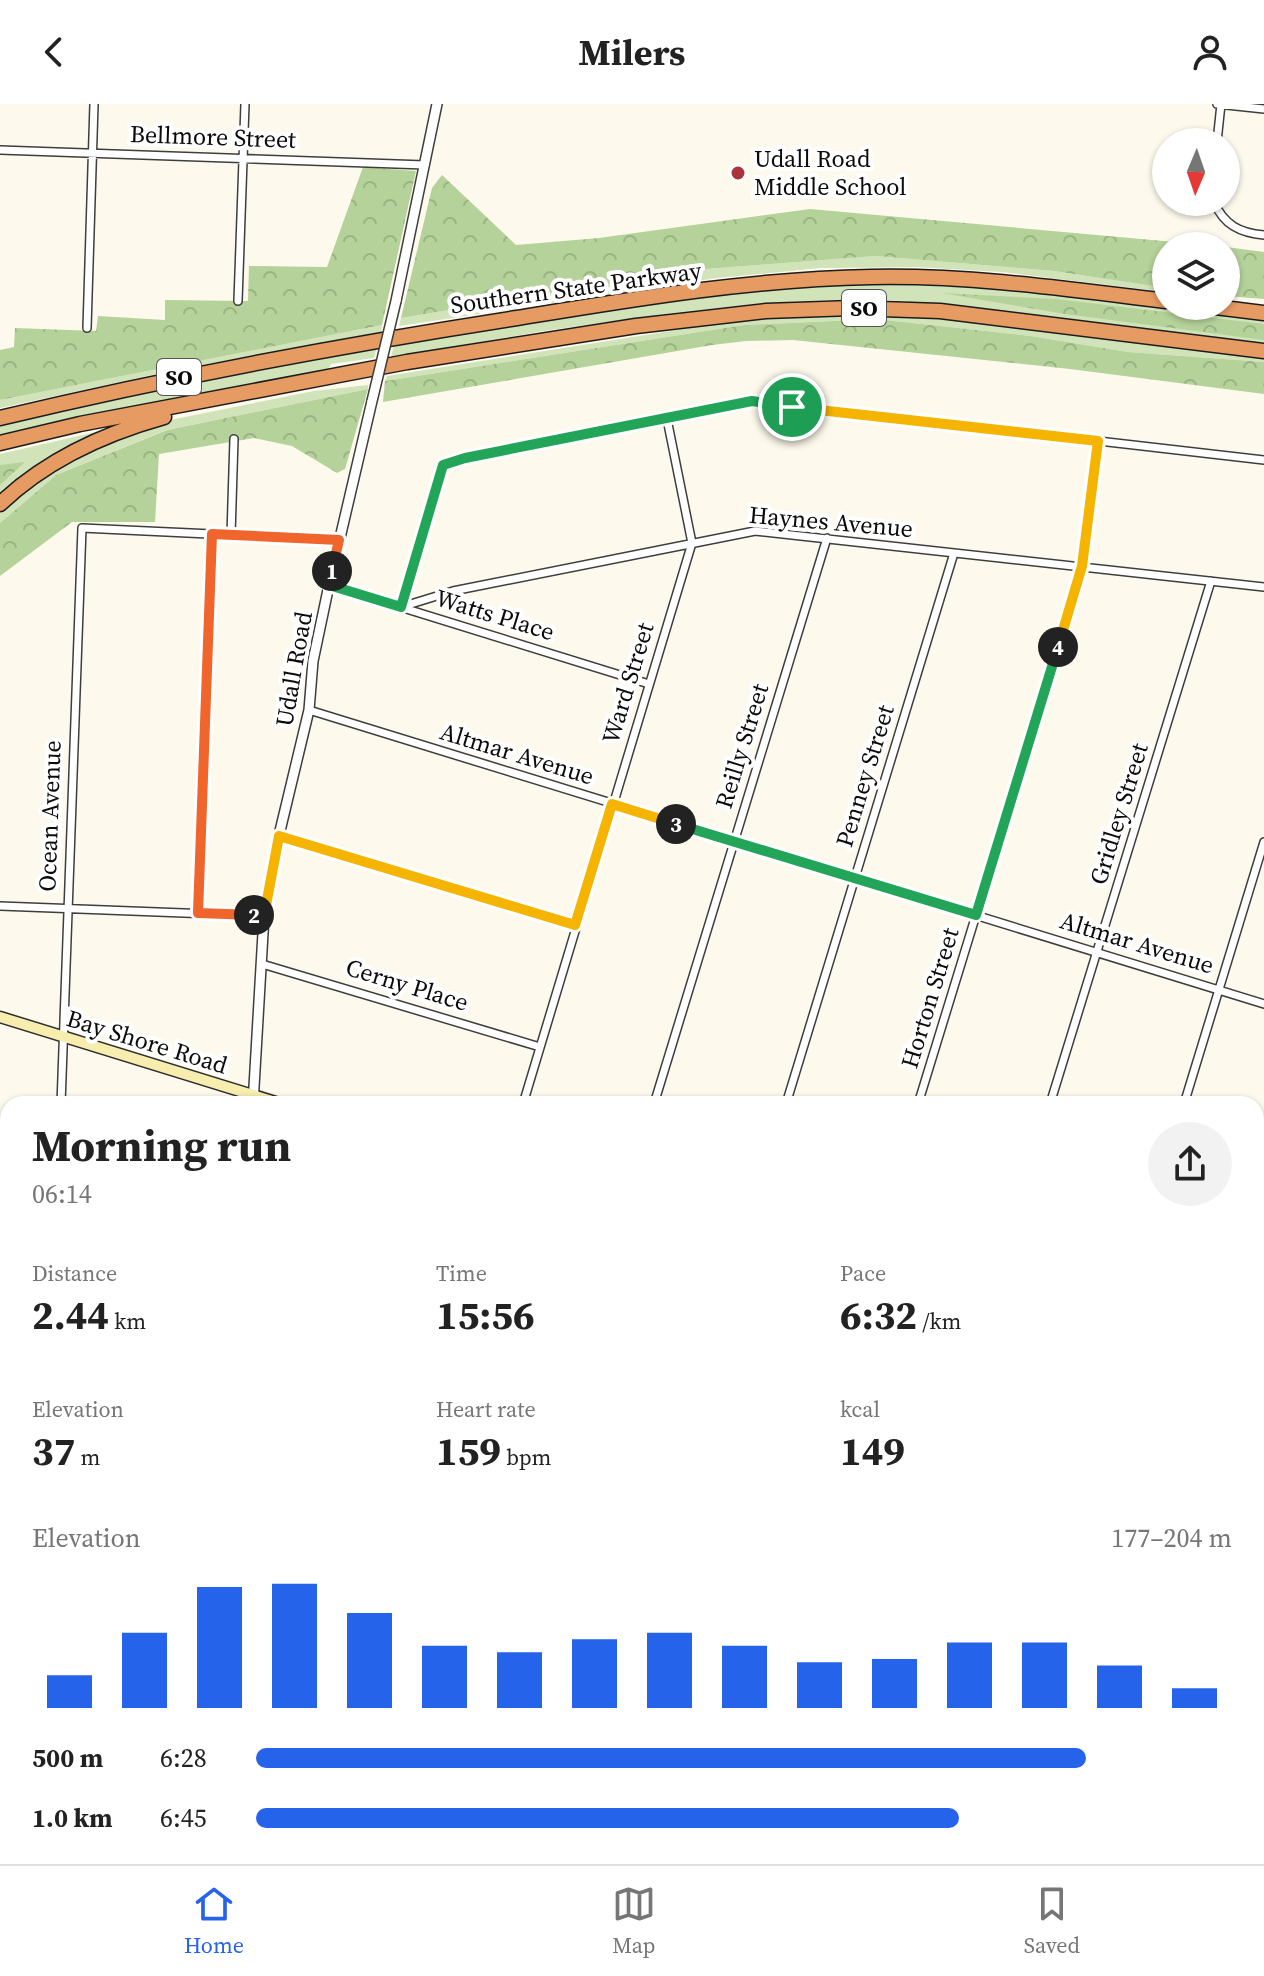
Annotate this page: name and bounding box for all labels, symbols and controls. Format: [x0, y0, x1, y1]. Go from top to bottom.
text: Milers [579, 28, 685, 77]
icon: back [32, 30, 76, 74]
icon: person [1188, 30, 1232, 74]
street label: Bellmore Street [129, 117, 297, 156]
north arrow [1152, 128, 1240, 216]
map controls [1152, 128, 1240, 320]
place label: Udall Road Middle School [754, 142, 906, 203]
marker: Udall Road Middle School [729, 164, 747, 182]
button: layers [1152, 232, 1240, 320]
street label: Southern State Parkway [448, 253, 704, 321]
road number: SO [842, 290, 886, 326]
road number: SO [157, 359, 201, 395]
pin [758, 373, 826, 441]
icon: arrive [770, 385, 814, 429]
street label: Haynes Avenue [748, 498, 914, 545]
pin: 1 [312, 551, 352, 591]
text: 1 [326, 556, 338, 586]
street label: Watts Place [432, 581, 559, 648]
street label: Udall Road [267, 608, 320, 729]
street label: Ward Street [594, 618, 662, 747]
pin: 4 [1038, 627, 1078, 667]
text: 4 [1052, 632, 1064, 662]
street label: Reilly Street [707, 679, 776, 812]
street label: Penney Street [827, 701, 902, 851]
street label: Altmar Avenue [436, 714, 598, 793]
street label: Gridley Street [1081, 739, 1156, 889]
street label: Ocean Avenue [30, 740, 69, 892]
pin: 3 [656, 804, 696, 844]
text: 3 [670, 809, 682, 839]
pin: 2 [234, 895, 274, 935]
text: 2 [248, 900, 260, 930]
street label: Altmar Avenue [1056, 903, 1218, 982]
street label: Horton Street [892, 923, 967, 1072]
street label: Cerny Place [342, 950, 472, 1019]
street label: Bay Shore Road [63, 1001, 232, 1082]
text: Morning run [32, 1115, 291, 1176]
button: share [1148, 1122, 1232, 1206]
text: 06:14 [32, 1176, 92, 1212]
text: Distance [32, 1258, 117, 1288]
text: Time [436, 1258, 487, 1288]
text: Pace [840, 1258, 886, 1288]
text: 2.44 [32, 1288, 109, 1342]
text: 15:56 [436, 1288, 535, 1342]
text: 6:32 [840, 1288, 917, 1342]
text: km [109, 1306, 146, 1336]
text: /km [917, 1306, 961, 1336]
text: Elevation [32, 1394, 124, 1424]
text: Heart rate [436, 1394, 536, 1424]
text: kcal [840, 1394, 880, 1424]
text: 37 [32, 1424, 75, 1478]
text: 159 [436, 1424, 501, 1478]
text: 149 [840, 1424, 905, 1478]
text: m [75, 1442, 100, 1472]
text: bpm [501, 1442, 551, 1472]
text: Elevation [32, 1520, 141, 1556]
text: 177–204 m [1111, 1520, 1232, 1556]
text: 500 m [32, 1740, 103, 1776]
text: 6:28 [160, 1740, 207, 1776]
text: 1.0 km [32, 1800, 113, 1836]
text: 6:45 [160, 1800, 207, 1836]
tab: Home [184, 1882, 244, 1960]
tab: Map [612, 1882, 656, 1960]
tab: Saved [1024, 1882, 1080, 1960]

